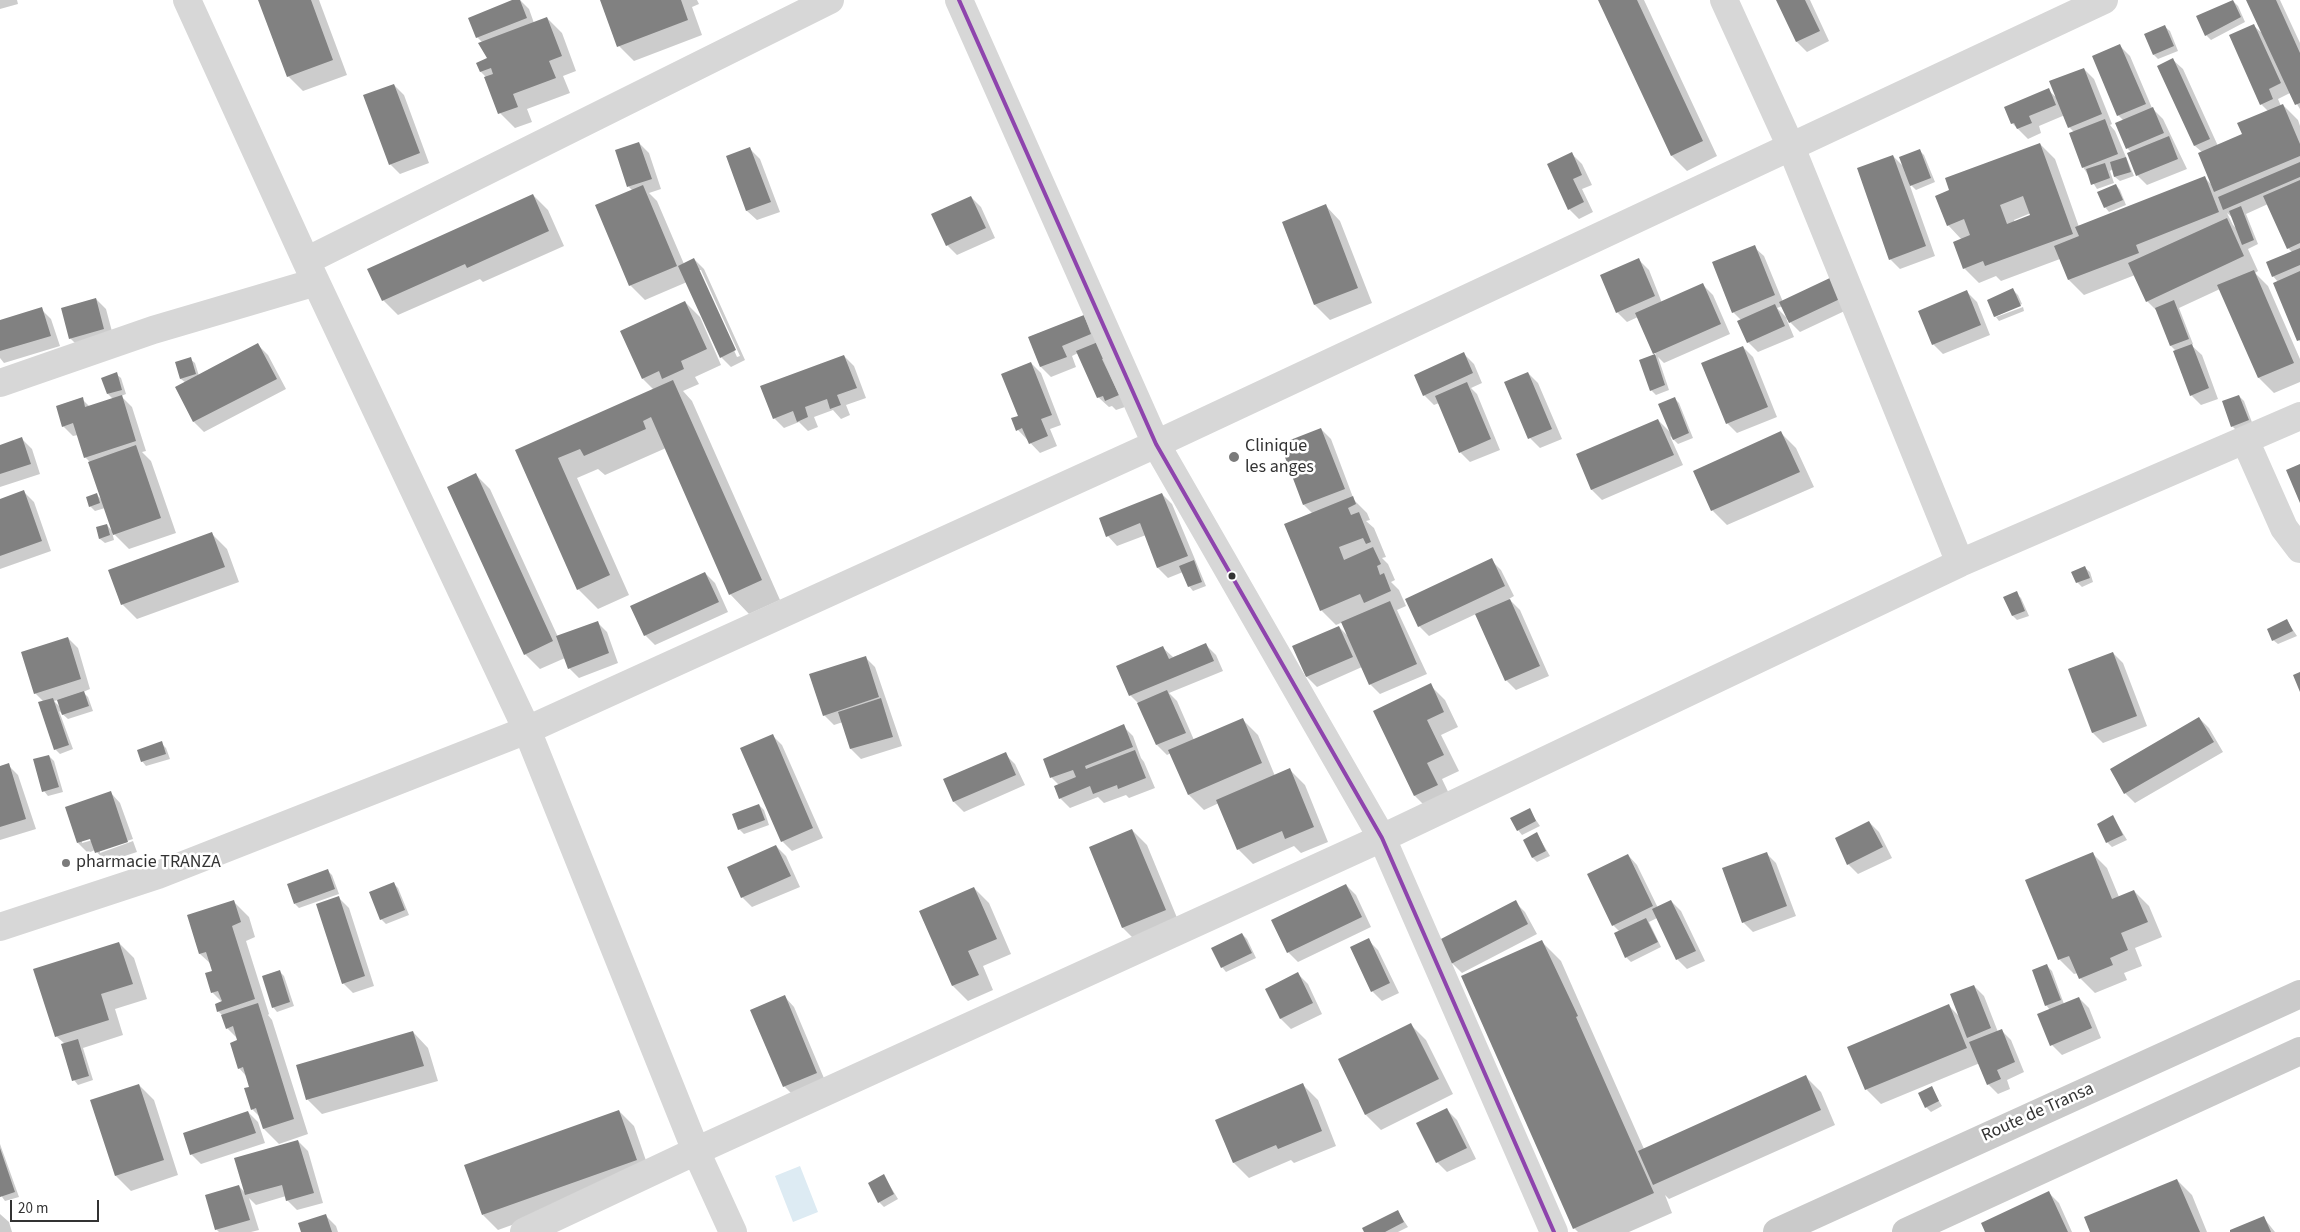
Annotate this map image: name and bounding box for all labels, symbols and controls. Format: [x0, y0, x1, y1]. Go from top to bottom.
place label: Clinique les anges [1245, 436, 1314, 478]
marker: Clinique les anges [1227, 450, 1241, 464]
unlabelled marker [1227, 571, 1237, 581]
place label: pharmacie TRANZA [76, 852, 221, 874]
marker: pharmacie TRANZA [60, 857, 72, 869]
street label: Route de Transa [1978, 1079, 2098, 1147]
scale bar [12, 1190, 101, 1222]
text: 20 m [18, 1198, 48, 1219]

